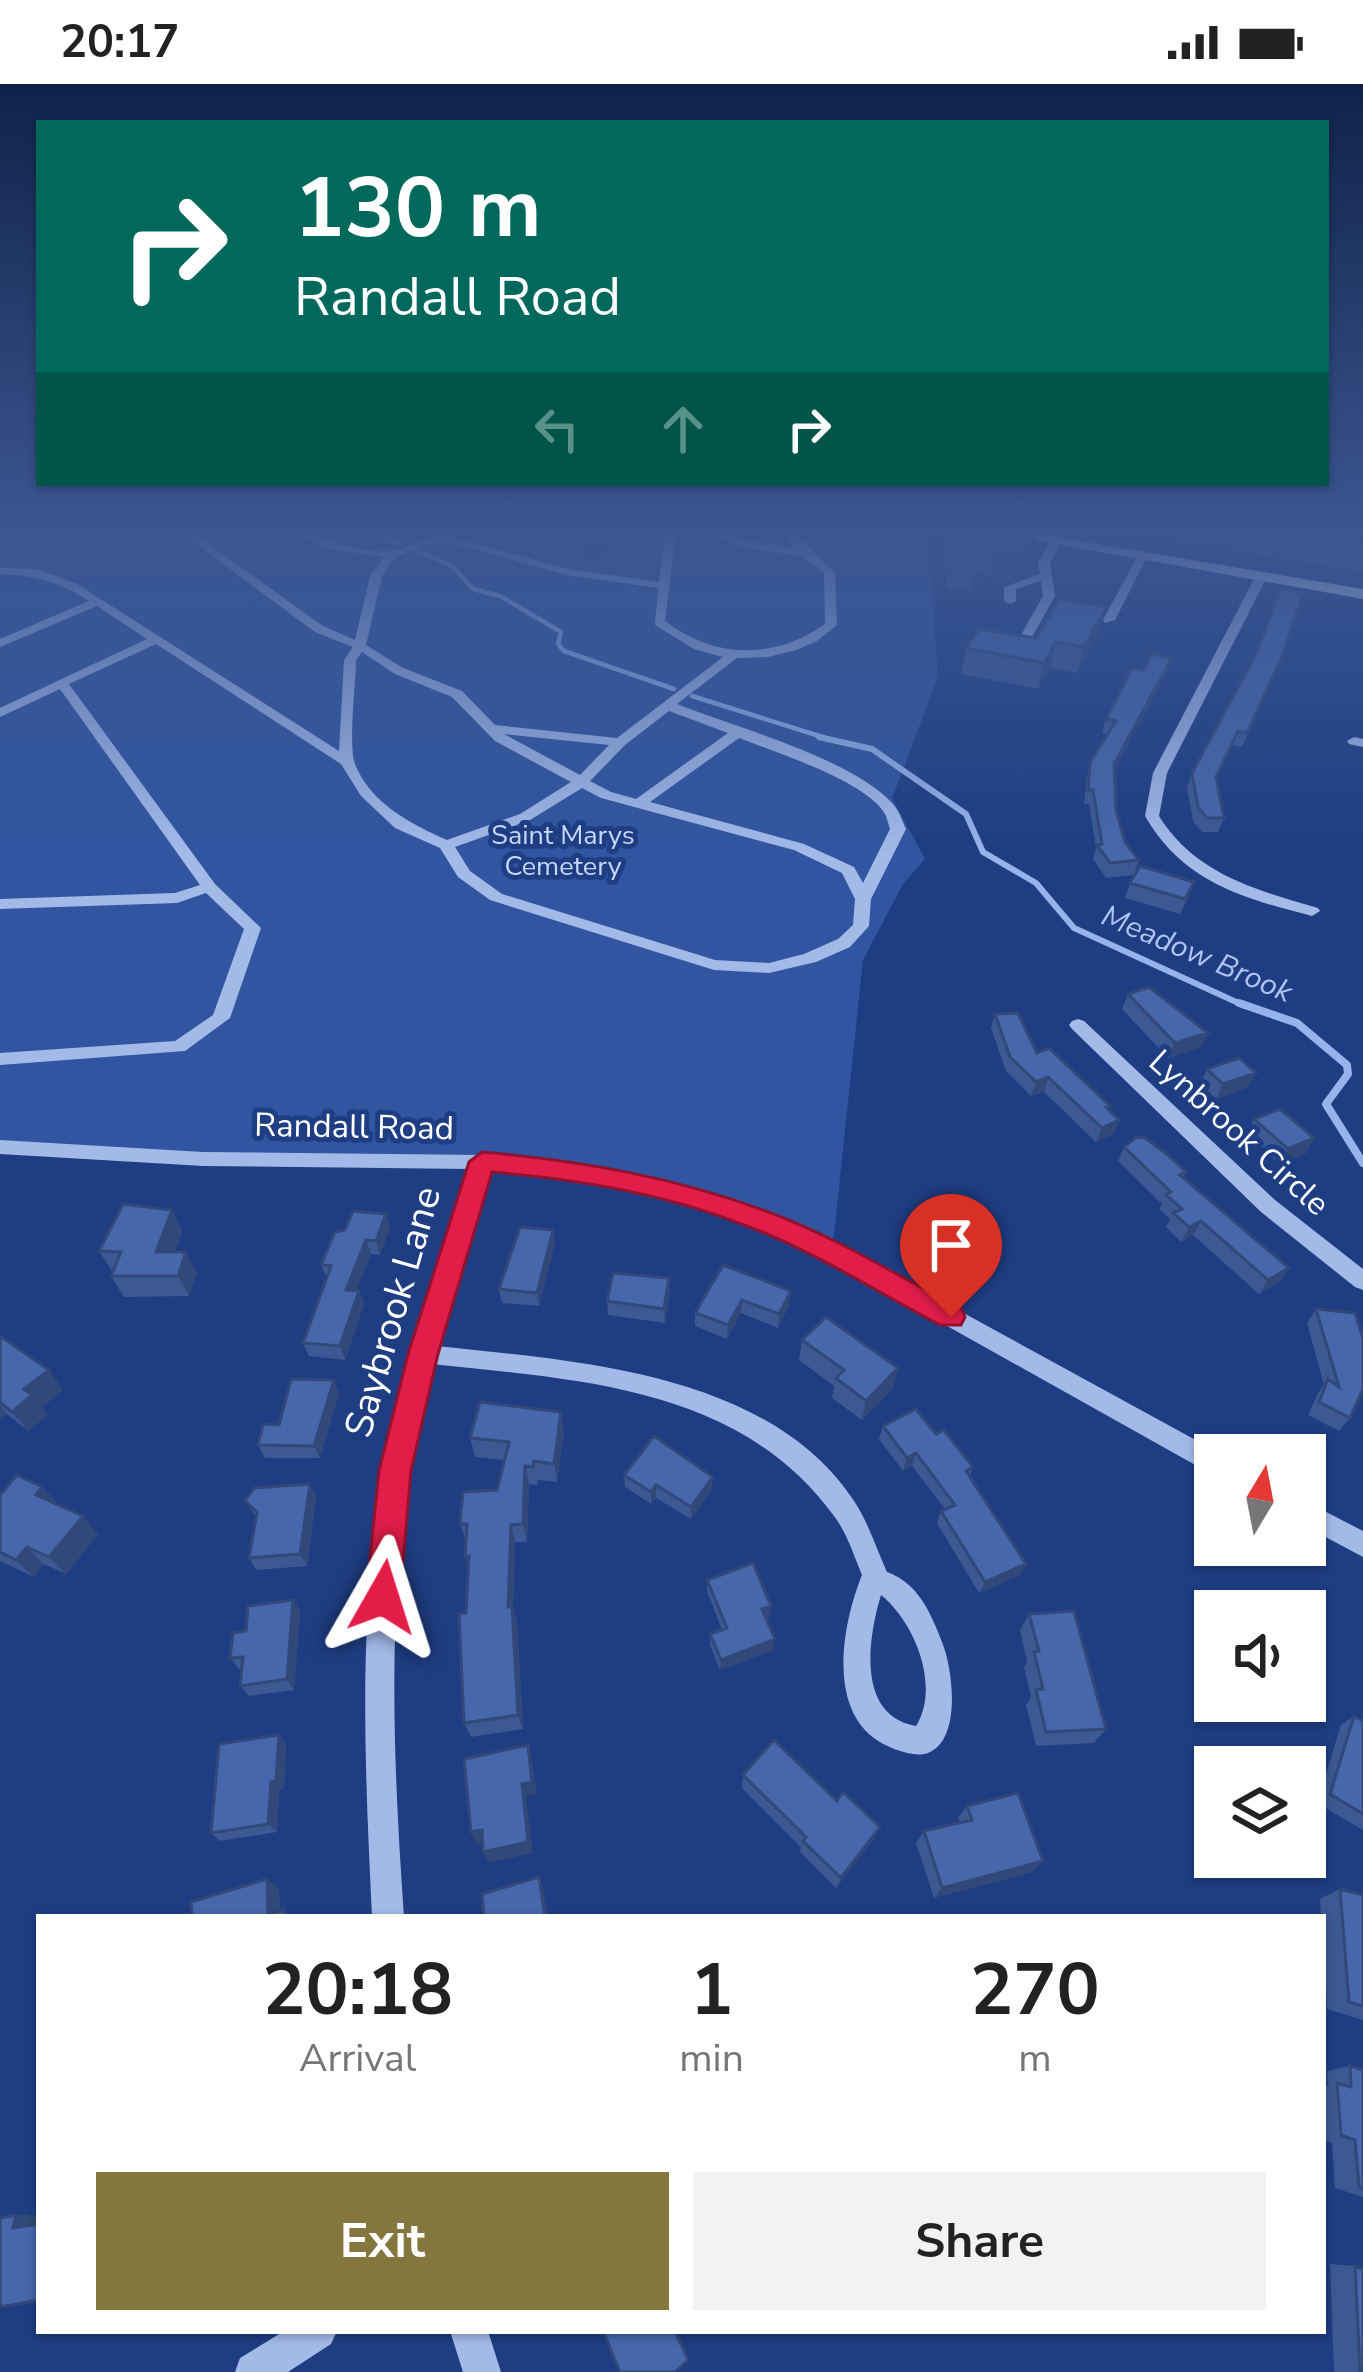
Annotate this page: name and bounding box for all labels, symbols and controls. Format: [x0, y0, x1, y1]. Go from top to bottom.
text: 20:17 [60, 12, 179, 73]
text: 130 m [294, 151, 542, 266]
icon: right [96, 168, 252, 324]
text: Randall Road [294, 260, 621, 334]
icon: left [524, 396, 590, 462]
icon: ahead [650, 396, 716, 462]
icon: right [776, 396, 842, 462]
park label: Saint Marys Cemetery [491, 817, 635, 885]
water label: Meadow Brook [1095, 895, 1300, 1013]
street label: Lynbrook Circle [1139, 1040, 1339, 1226]
street label: Randall Road [254, 1103, 454, 1151]
street label: Saybrook Lane [332, 1180, 454, 1444]
pin [900, 1194, 1002, 1317]
icon: arrive [918, 1212, 984, 1278]
north arrow [1194, 1434, 1326, 1566]
map controls [1194, 1434, 1326, 1878]
position arrow [320, 1534, 446, 1660]
button: sound [1194, 1590, 1326, 1722]
button: layers [1194, 1746, 1326, 1878]
text: 20:18 [262, 1941, 453, 2039]
text: 1 [690, 1941, 733, 2039]
text: 270 [970, 1941, 1100, 2039]
text: Arrival [299, 2032, 416, 2085]
text: min [679, 2032, 744, 2085]
text: m [1018, 2032, 1052, 2085]
button: Exit [96, 2172, 669, 2310]
button: Share [693, 2172, 1266, 2310]

